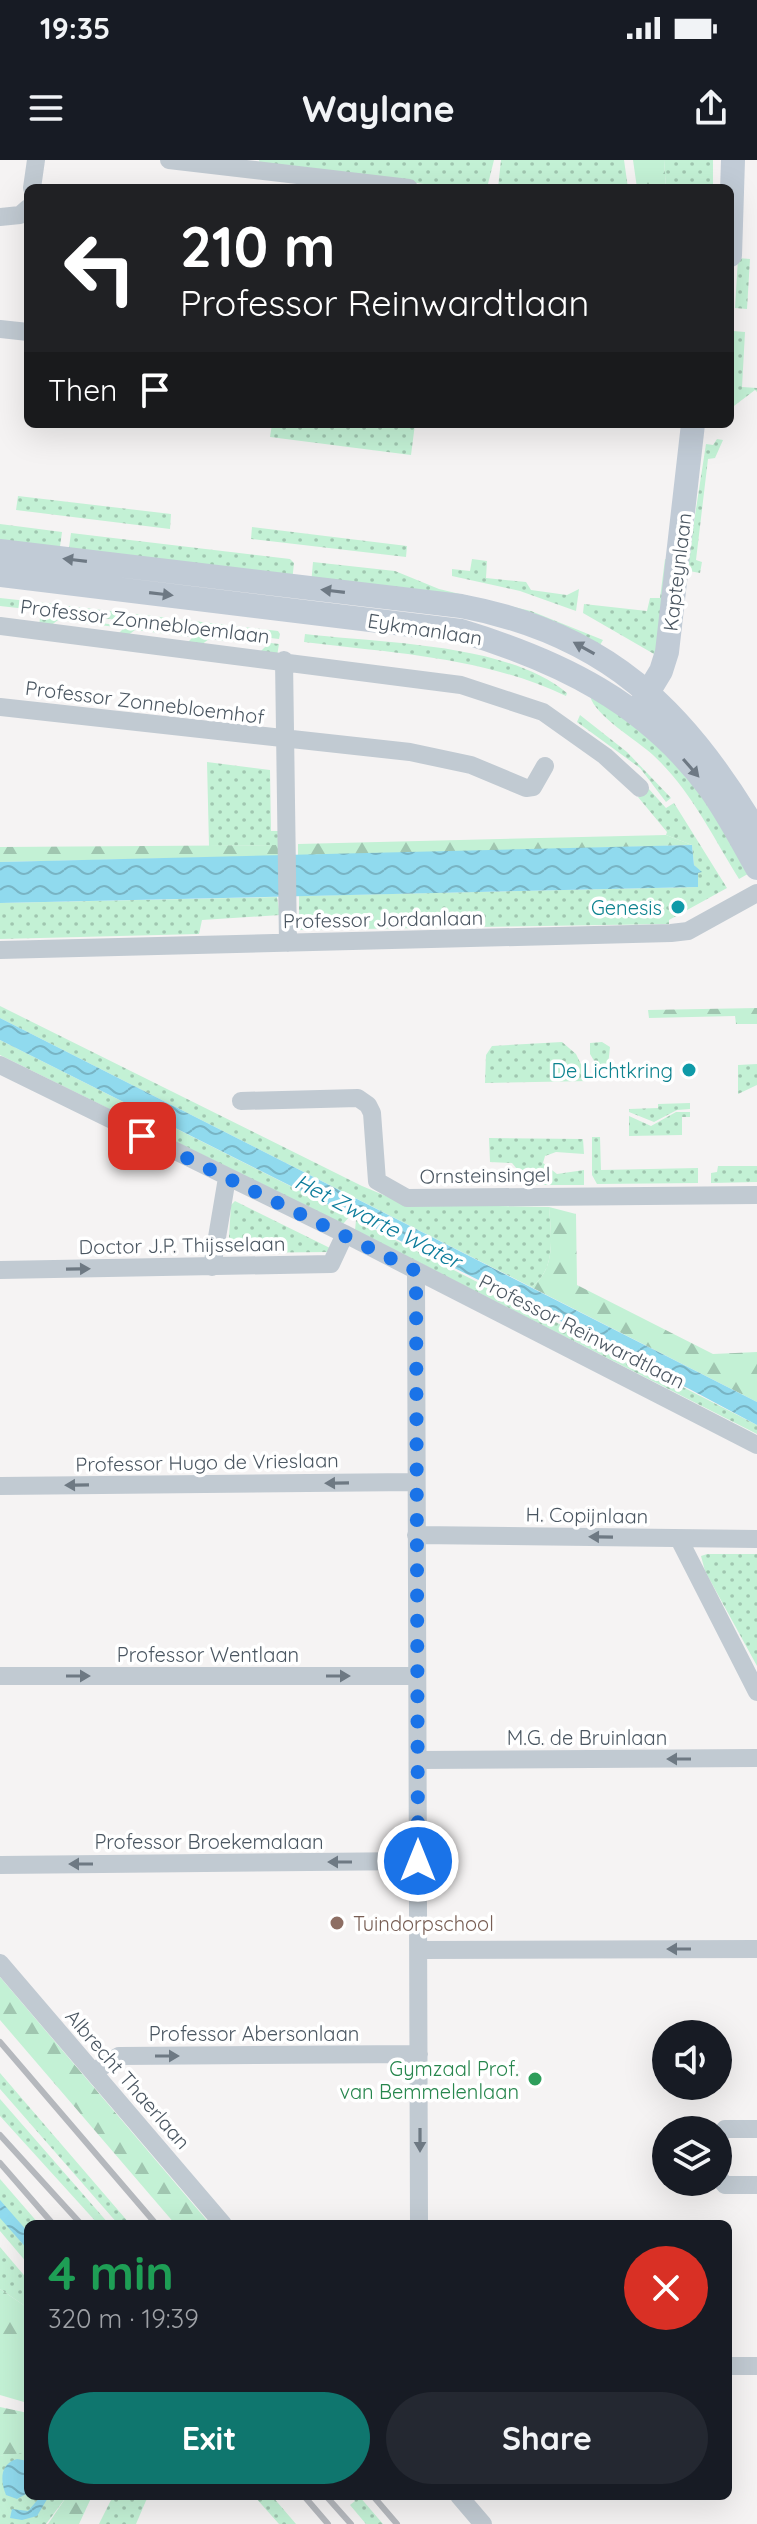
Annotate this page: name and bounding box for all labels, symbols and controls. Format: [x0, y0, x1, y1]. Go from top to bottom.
text: 19:35 [40, 9, 110, 47]
icon: menu [24, 86, 68, 130]
text: Waylane [302, 86, 455, 131]
icon: share [689, 86, 733, 130]
text: 210 m [180, 211, 335, 281]
icon: left [48, 216, 152, 320]
text: Professor Reinwardtlaan [180, 280, 589, 325]
icon: arrive [133, 368, 177, 412]
text: Then [48, 371, 117, 409]
street label: Kapteynlaan [657, 511, 697, 633]
one-way arrow [62, 553, 87, 566]
one-way arrow [320, 584, 345, 597]
one-way arrow [149, 588, 174, 601]
street label: Professor Zonnebloemlaan [19, 593, 271, 649]
street label: Eykmanlaan [366, 608, 484, 650]
one-way arrow [573, 641, 595, 655]
street label: Professor Zonnebloemhof [24, 675, 266, 729]
one-way arrow [682, 758, 700, 777]
place label: Genesis [591, 895, 662, 920]
marker: Genesis [669, 898, 687, 916]
street label: Professor Jordanlaan [283, 905, 483, 933]
place label: De Lichtkring [552, 1058, 673, 1083]
marker: De Lichtkring [680, 1061, 698, 1079]
pin [108, 1102, 176, 1170]
icon: arrive [120, 1114, 164, 1158]
street label: Ornsteinsingel [419, 1161, 551, 1189]
water label: Het Zwarte Water [290, 1167, 468, 1276]
street label: Doctor J.P. Thijsselaan [78, 1231, 286, 1259]
one-way arrow [66, 1263, 91, 1275]
street label: Professor Reinwardtlaan [475, 1268, 689, 1394]
street label: Professor Hugo de Vrieslaan [75, 1447, 339, 1477]
one-way arrow [324, 1476, 349, 1489]
one-way arrow [64, 1479, 89, 1491]
street label: H. Copijnlaan [525, 1501, 649, 1529]
one-way arrow [588, 1531, 613, 1544]
street label: Professor Wentlaan [117, 1642, 299, 1667]
one-way arrow [66, 1670, 91, 1682]
one-way arrow [326, 1670, 351, 1682]
street label: M.G. de Bruinlaan [507, 1725, 667, 1750]
one-way arrow [666, 1753, 691, 1765]
position arrow [376, 1819, 460, 1903]
street label: Professor Broekemalaan [94, 1829, 324, 1854]
one-way arrow [327, 1856, 352, 1868]
one-way arrow [68, 1858, 93, 1870]
place label: Tuindorpschool [353, 1911, 494, 1936]
marker: Tuindorpschool [328, 1914, 346, 1932]
one-way arrow [666, 1943, 691, 1955]
street label: Albrecht Thaerlaan [60, 2004, 196, 2154]
map controls [652, 2020, 732, 2196]
button: sound [652, 2020, 732, 2100]
street label: Professor Abersonlaan [149, 2021, 359, 2046]
one-way arrow [155, 2050, 180, 2062]
place label: Gymzaal Prof. van Bemmelenlaan [339, 2056, 519, 2104]
marker: Gymzaal Prof. van Bemmelenlaan [526, 2070, 544, 2088]
button: layers [652, 2116, 732, 2196]
one-way arrow [414, 2128, 426, 2153]
text: 4 min [48, 2242, 174, 2302]
button: close [624, 2246, 708, 2330]
text: 320 m · 19:39 [48, 2302, 199, 2335]
button: Exit [48, 2392, 370, 2484]
button: Share [386, 2392, 708, 2484]

